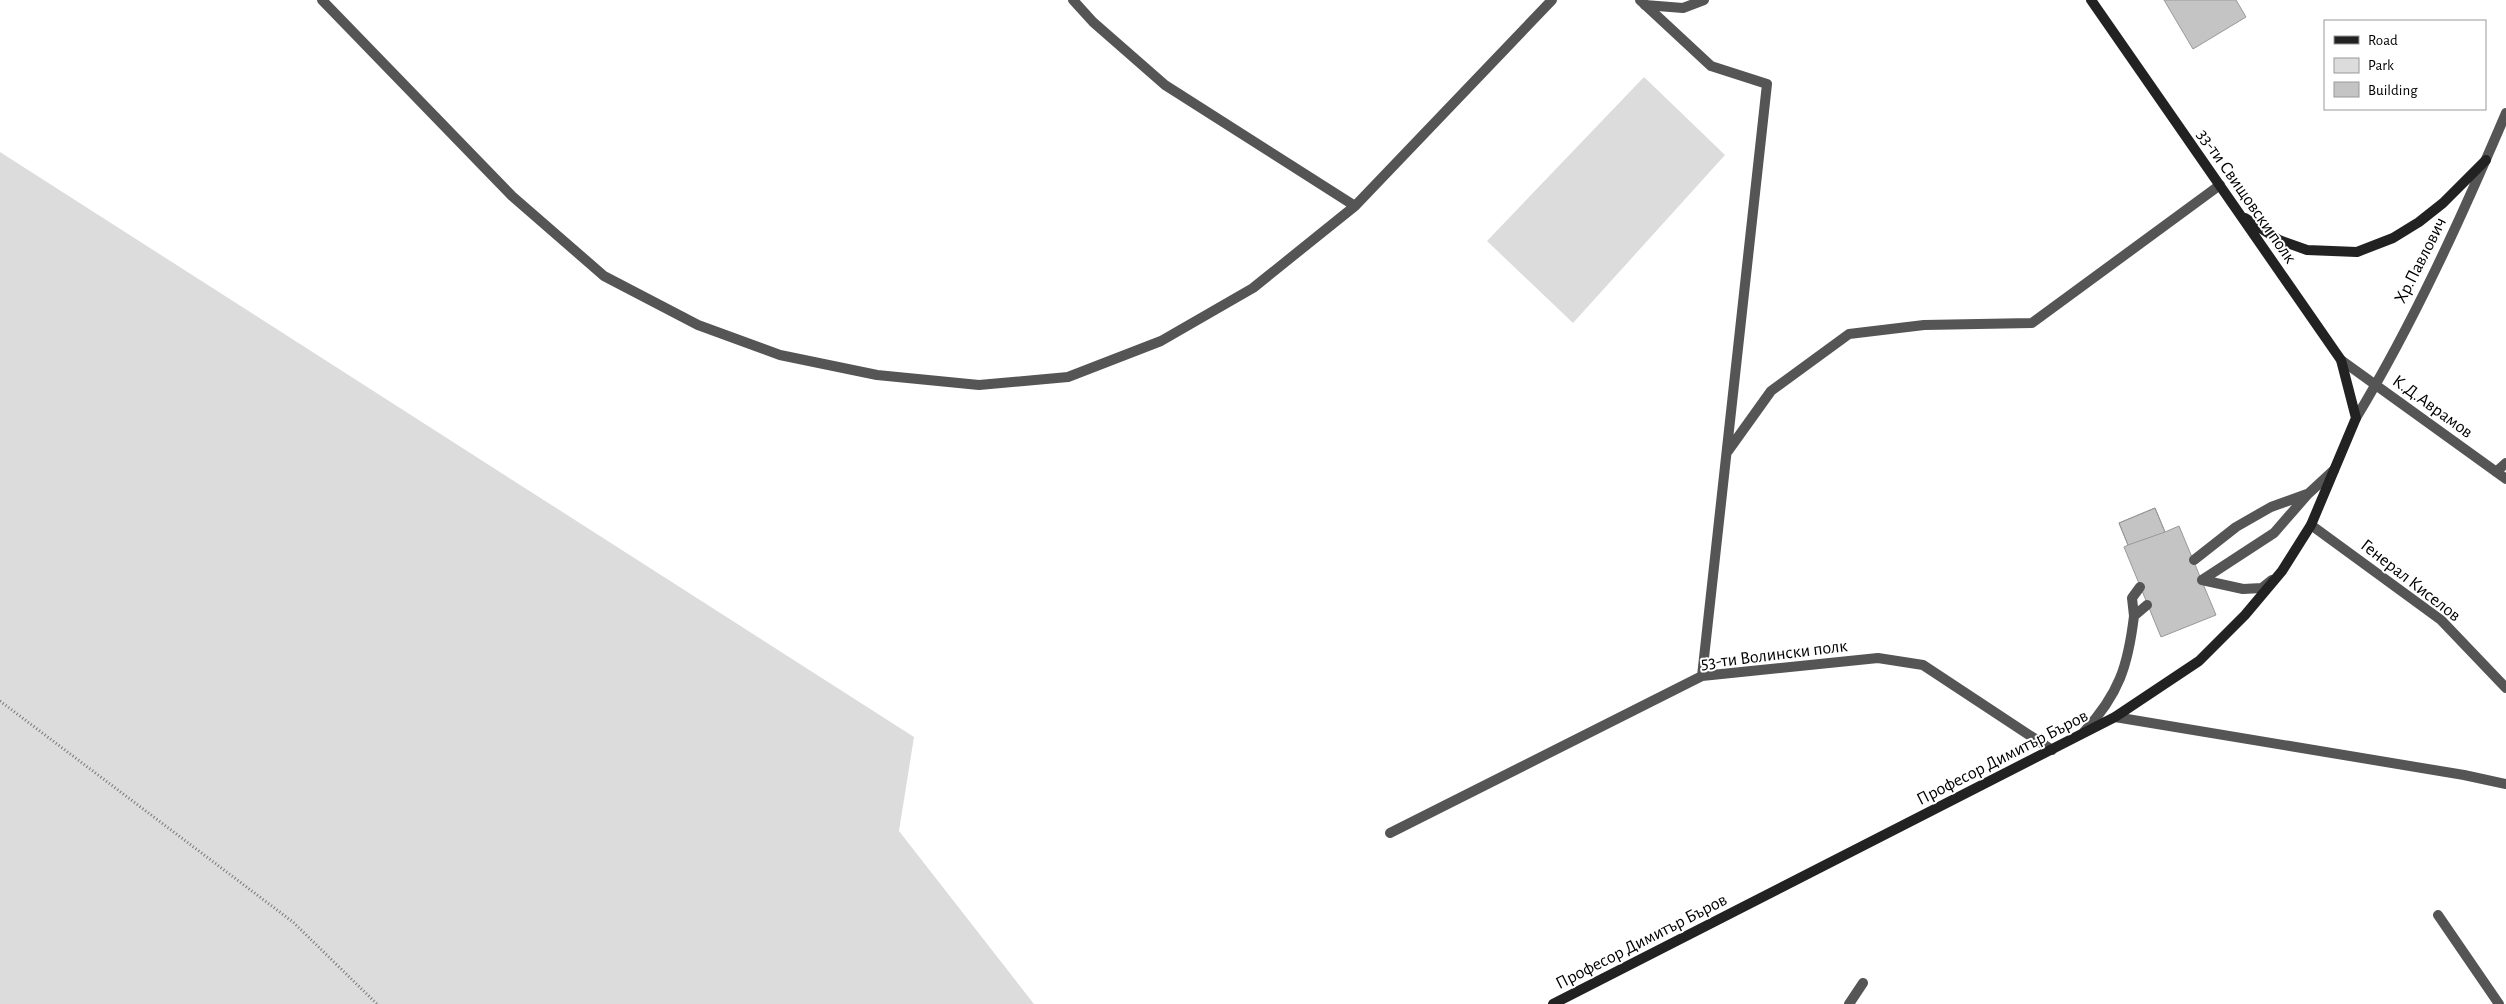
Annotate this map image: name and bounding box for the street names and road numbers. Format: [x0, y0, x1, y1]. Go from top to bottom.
street label: 33-ти Свищовски полк [2193, 126, 2300, 267]
street label: Хр.Павлович [2392, 215, 2450, 306]
street label: К.Д.Аврамов [2389, 372, 2476, 442]
street label: Генерал Киселов [2357, 536, 2464, 625]
street label: 53-ти Волински полк [1700, 637, 1849, 673]
street label: Професор Димитър Бъров [1914, 707, 2091, 809]
street label: Професор Димитър Бъров [1553, 891, 1730, 993]

